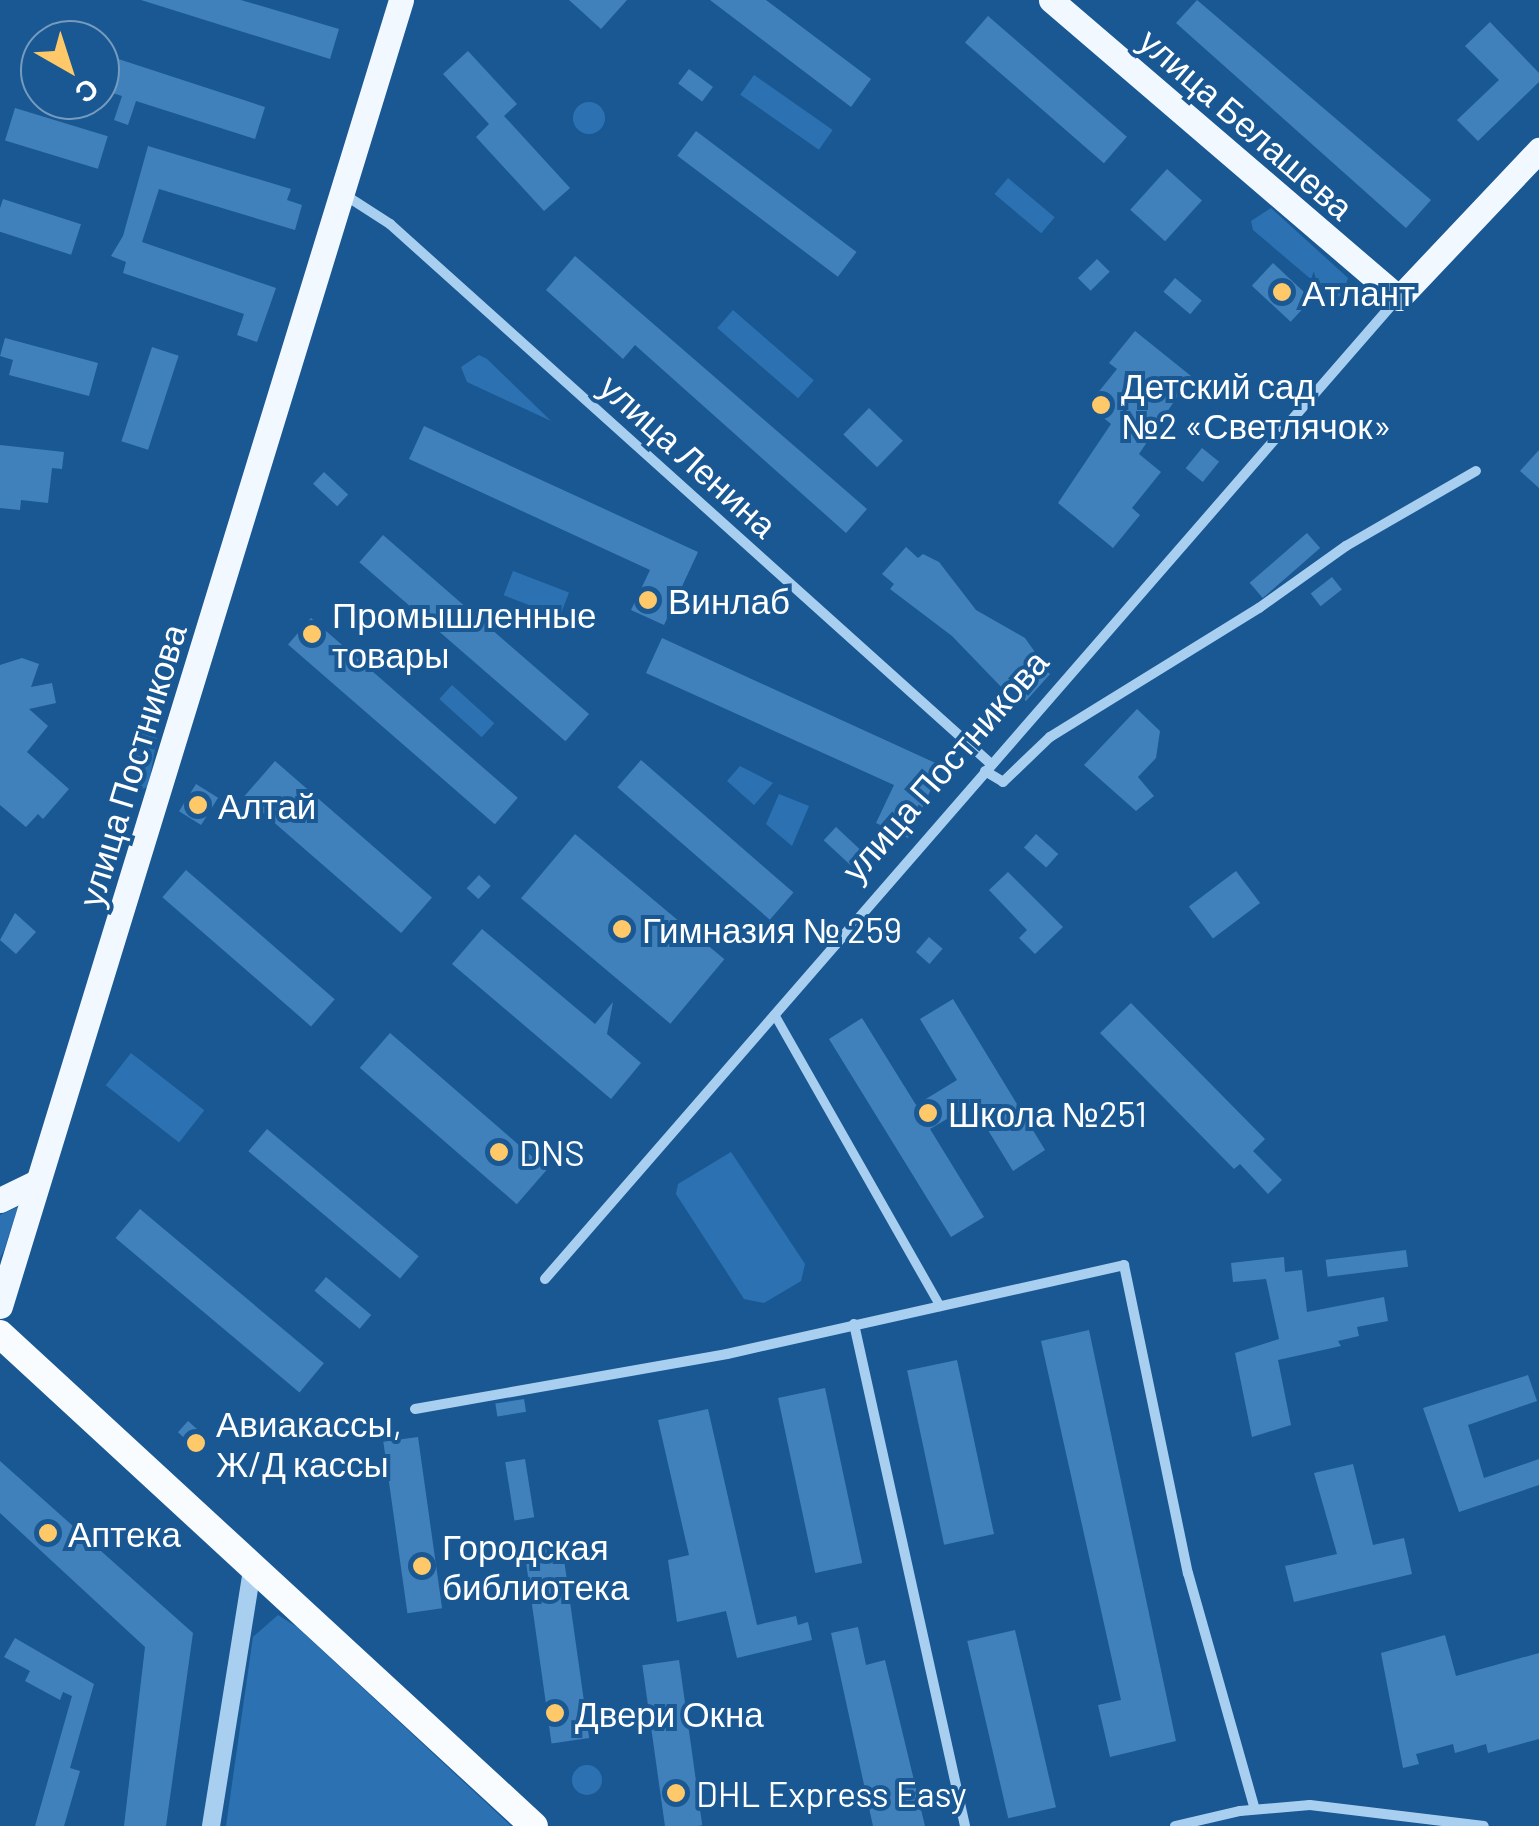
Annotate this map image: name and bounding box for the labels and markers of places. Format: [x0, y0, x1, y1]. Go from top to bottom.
place label: Атлант [1302, 271, 1415, 313]
marker: Атлант [1271, 281, 1293, 303]
place label: Детский сад №2 «Светлячок» [1121, 364, 1392, 446]
marker: Детский сад №2 «Светлячок» [1090, 394, 1112, 416]
place label: Винлаб [668, 579, 790, 621]
marker: Винлаб [637, 589, 659, 611]
place label: Промышленные товары [332, 593, 597, 675]
marker: Промышленные товары [301, 623, 323, 645]
place label: Алтай [218, 784, 316, 826]
marker: Алтай [187, 794, 209, 816]
place label: Гимназия № 259 [642, 908, 902, 950]
marker: Гимназия № 259 [611, 918, 633, 940]
place label: Школа №251 [948, 1092, 1147, 1134]
marker: Школа №251 [917, 1102, 939, 1124]
place label: DNS [519, 1131, 585, 1173]
marker: DNS [488, 1141, 510, 1163]
place label: Авиакассы, Ж/Д кассы [216, 1402, 402, 1484]
marker: Авиакассы, Ж/Д кассы [185, 1432, 207, 1454]
place label: Аптека [68, 1512, 181, 1554]
marker: Аптека [37, 1522, 59, 1544]
place label: Городская библиотека [442, 1525, 629, 1607]
marker: Городская библиотека [411, 1555, 433, 1577]
place label: Двери Окна [575, 1692, 764, 1734]
marker: Двери Окна [544, 1702, 566, 1724]
place label: DHL Express Easy [696, 1772, 967, 1814]
marker: DHL Express Easy [665, 1782, 687, 1804]

